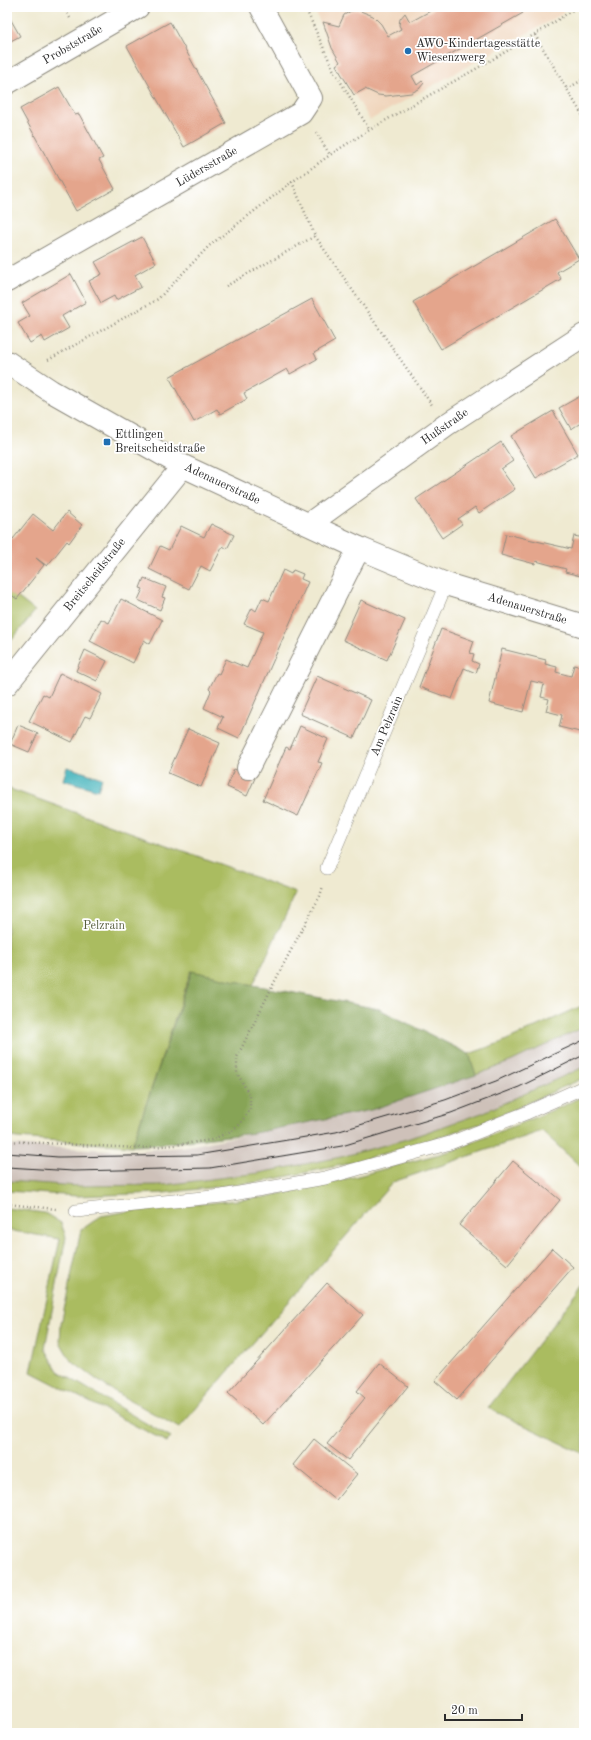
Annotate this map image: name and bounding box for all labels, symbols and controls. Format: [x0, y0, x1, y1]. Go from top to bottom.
street label: Probststraße [41, 23, 105, 67]
place label: AWO-Kindertagesstätte Wiesenzwerg [416, 38, 541, 64]
marker: AWO-Kindertagesstätte Wiesenzwerg [403, 46, 413, 56]
street label: Lüdersstraße [174, 144, 240, 189]
street label: Hußstraße [419, 406, 471, 447]
place label: Ettlingen Breitscheidstraße [115, 429, 206, 455]
marker: Ettlingen Breitscheidstraße [102, 437, 112, 447]
street label: Adenauerstraße [182, 461, 262, 507]
street label: Breitscheidstraße [62, 536, 128, 614]
street label: Adenauerstraße [486, 591, 569, 627]
street label: Am Pelzrain [369, 694, 405, 758]
park label: Pelzrain [83, 920, 126, 932]
scale bar [445, 1696, 522, 1722]
text: 20 m [451, 1705, 478, 1717]

